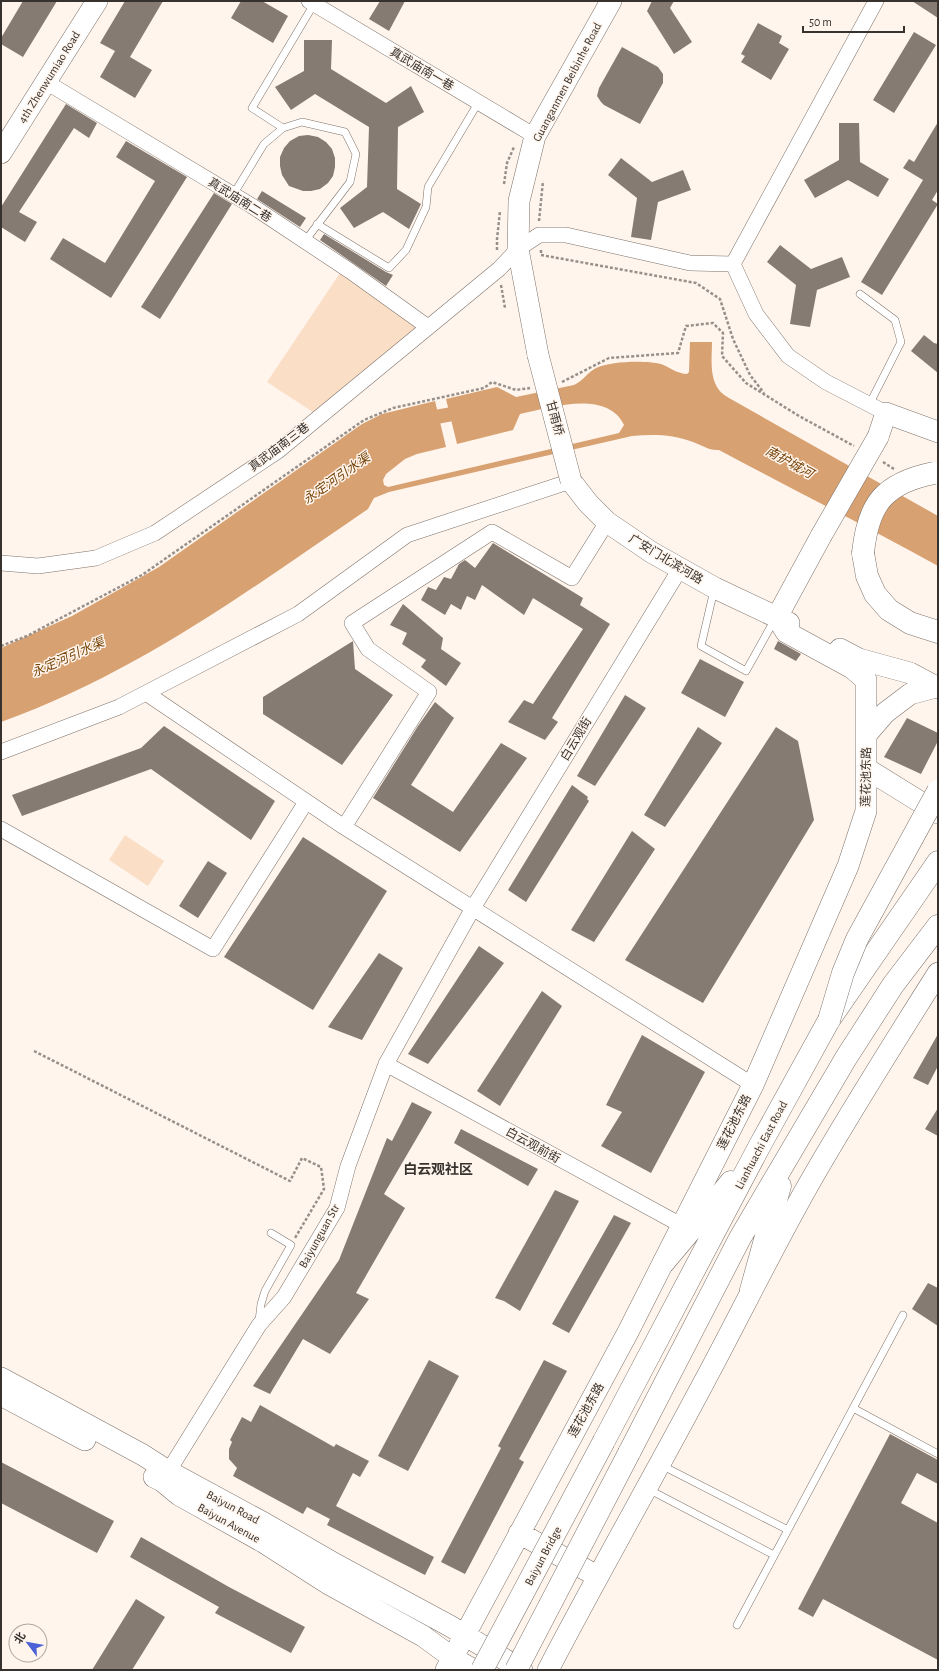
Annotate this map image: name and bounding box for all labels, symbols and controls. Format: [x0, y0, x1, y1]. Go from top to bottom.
scale bar [803, 8, 904, 34]
text: 50 m [809, 16, 832, 28]
street label: Guanganmen Beibinhe Road [531, 21, 603, 143]
street label: 4th Zhenwumiao Road [16, 29, 82, 125]
street label: 真武庙南一巷 [388, 44, 456, 93]
street label: 真武庙南二巷 [206, 175, 274, 224]
street label: 甘雨桥 [545, 399, 565, 437]
street label: 真武庙南三巷 [246, 420, 311, 473]
water label: 南护城河 [763, 444, 818, 483]
water label: 永定河引水渠 [301, 449, 374, 507]
street label: 广安门北滨河路 [627, 531, 706, 586]
water label: 永定河引水渠 [29, 634, 108, 680]
street label: 白云观街 [558, 715, 594, 763]
street label: 莲花池东路 [858, 747, 873, 807]
street label: 莲花池东路 [714, 1092, 753, 1151]
street label: Lianhuachi East Road [733, 1099, 789, 1191]
street label: 白云观前街 [504, 1124, 563, 1165]
district label: 白云观社区 [403, 1161, 473, 1177]
street label: Baiyunguan Str [297, 1202, 342, 1270]
street label: 莲花池东路 [565, 1380, 606, 1439]
street label: Baiyun Road [204, 1488, 261, 1527]
street label: Baiyun Avenue [195, 1501, 262, 1546]
street label: Baiyun Bridge [522, 1525, 564, 1588]
north arrow [8, 1623, 48, 1663]
text: 北 [12, 1630, 28, 1646]

